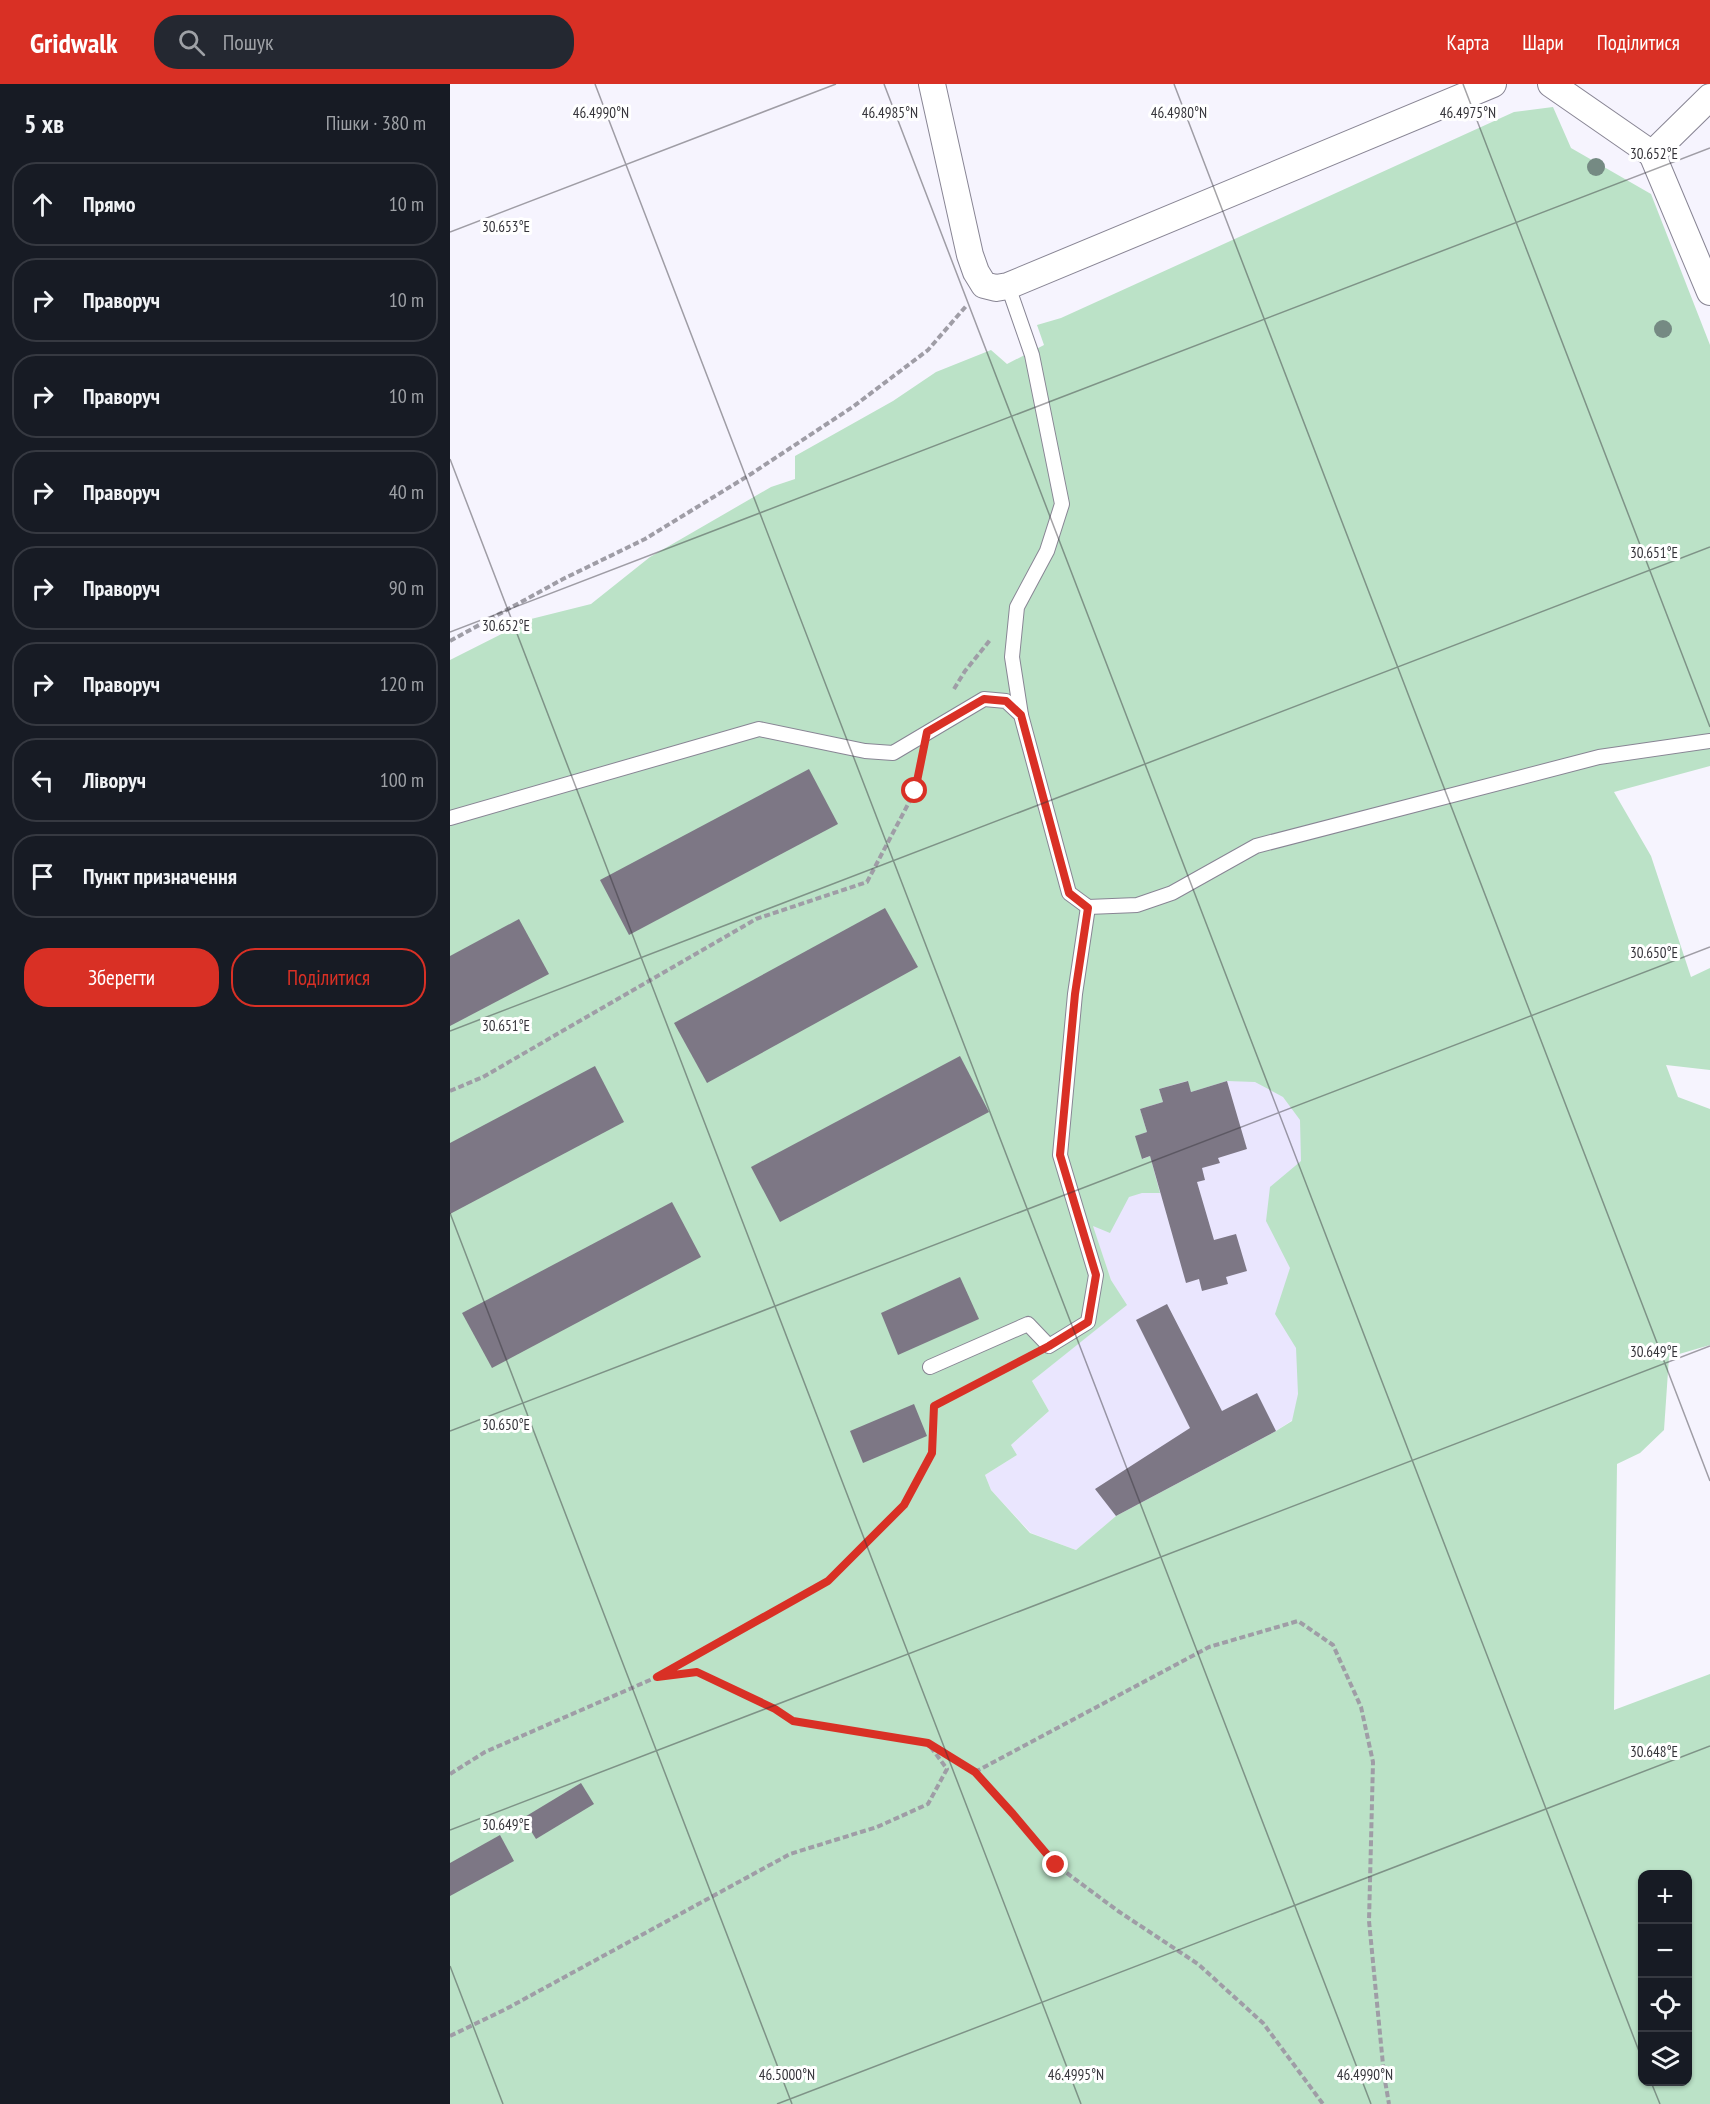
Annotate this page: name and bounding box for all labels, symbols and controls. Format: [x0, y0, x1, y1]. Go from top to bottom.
search box [154, 15, 574, 69]
text: Gridwalk [30, 24, 118, 61]
icon: search [175, 26, 208, 59]
text: Пошук [223, 28, 274, 56]
text: Карта [1447, 29, 1489, 56]
text: Шари [1522, 29, 1564, 56]
text: Поділитися [1597, 29, 1680, 56]
text: 46.4990°N [573, 103, 629, 122]
text: 46.4985°N [862, 103, 918, 122]
text: 46.4980°N [1151, 103, 1207, 122]
text: 46.4975°N [1440, 103, 1496, 122]
text: 5 хв [24, 107, 64, 140]
text: Пішки · 380 m [326, 110, 426, 136]
text: 30.652°E [1630, 144, 1678, 163]
icon: ahead [26, 188, 59, 221]
text: Прямо [83, 190, 136, 218]
text: 10 m [389, 191, 424, 217]
text: 30.653°E [482, 217, 530, 236]
icon: right [26, 284, 59, 317]
text: Праворуч [83, 286, 160, 314]
text: 10 m [389, 287, 424, 313]
icon: right [26, 380, 59, 413]
text: Праворуч [83, 382, 160, 410]
text: 10 m [389, 383, 424, 409]
icon: right [26, 476, 59, 509]
text: Праворуч [83, 478, 160, 506]
text: 40 m [389, 479, 424, 505]
text: 30.651°E [1630, 543, 1678, 562]
icon: right [26, 572, 59, 605]
text: Праворуч [83, 574, 160, 602]
text: 90 m [389, 575, 424, 601]
text: 30.652°E [482, 616, 530, 635]
icon: right [26, 668, 59, 701]
text: Праворуч [83, 670, 160, 698]
text: 120 m [380, 671, 424, 697]
icon: left [26, 764, 59, 797]
text: Ліворуч [83, 766, 146, 794]
text: 100 m [380, 767, 424, 793]
route start [901, 777, 927, 803]
icon: arrive [26, 860, 59, 893]
text: Пункт призначення [83, 862, 237, 890]
text: 30.650°E [1630, 943, 1678, 962]
button: Зберегти [24, 948, 219, 1007]
button: Поділитися [231, 948, 426, 1007]
text: 30.651°E [482, 1016, 530, 1035]
text: 30.649°E [1630, 1342, 1678, 1361]
text: 30.650°E [482, 1415, 530, 1434]
text: 30.648°E [1630, 1742, 1678, 1761]
text: 30.649°E [482, 1815, 530, 1834]
route end [1042, 1851, 1068, 1877]
map controls [1638, 1870, 1692, 2086]
button: + [1638, 1870, 1692, 1924]
button: − [1638, 1924, 1692, 1978]
button: locate [1638, 1978, 1692, 2032]
button: layers [1638, 2032, 1692, 2086]
text: 46.5000°N [759, 2065, 815, 2084]
text: 46.4995°N [1048, 2065, 1104, 2084]
text: 46.4990°N [1337, 2065, 1393, 2084]

